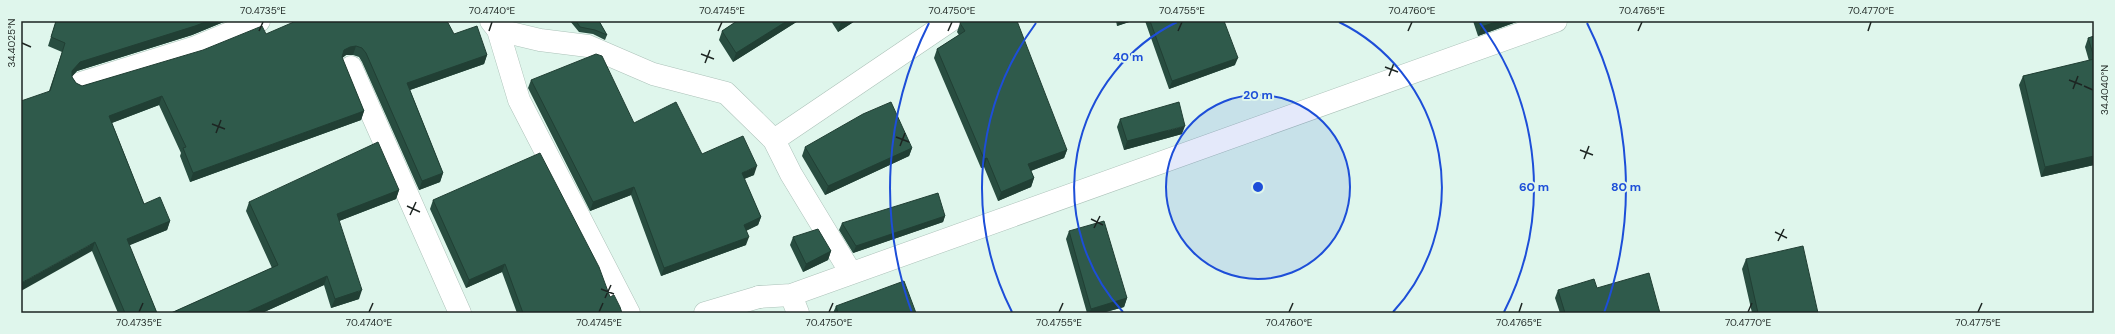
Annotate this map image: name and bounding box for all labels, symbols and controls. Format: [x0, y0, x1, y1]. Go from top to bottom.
text: 70.4735°E [240, 4, 286, 17]
text: 70.4740°E [469, 4, 516, 17]
text: 70.4745°E [699, 4, 745, 17]
text: 70.4750°E [929, 4, 976, 17]
text: 70.4755°E [1159, 4, 1205, 17]
text: 70.4760°E [1389, 4, 1436, 17]
text: 70.4765°E [1619, 4, 1665, 17]
text: 70.4770°E [1848, 4, 1894, 17]
text: 34.4025°N [5, 18, 18, 67]
text: 40 m [1113, 49, 1143, 65]
text: 34.4040°N [2098, 65, 2111, 115]
text: 20 m [1243, 87, 1273, 103]
text: 60 m [1519, 179, 1549, 195]
text: 80 m [1611, 179, 1641, 195]
centre of rings [1251, 180, 1265, 194]
text: 70.4735°E [116, 316, 162, 329]
text: 70.4740°E [346, 316, 393, 329]
text: 70.4745°E [576, 316, 622, 329]
text: 70.4750°E [806, 316, 853, 329]
text: 70.4755°E [1036, 316, 1082, 329]
text: 70.4760°E [1266, 316, 1313, 329]
text: 70.4765°E [1496, 316, 1542, 329]
text: 70.4770°E [1725, 316, 1771, 329]
text: 70.4775°E [1955, 316, 2001, 329]

